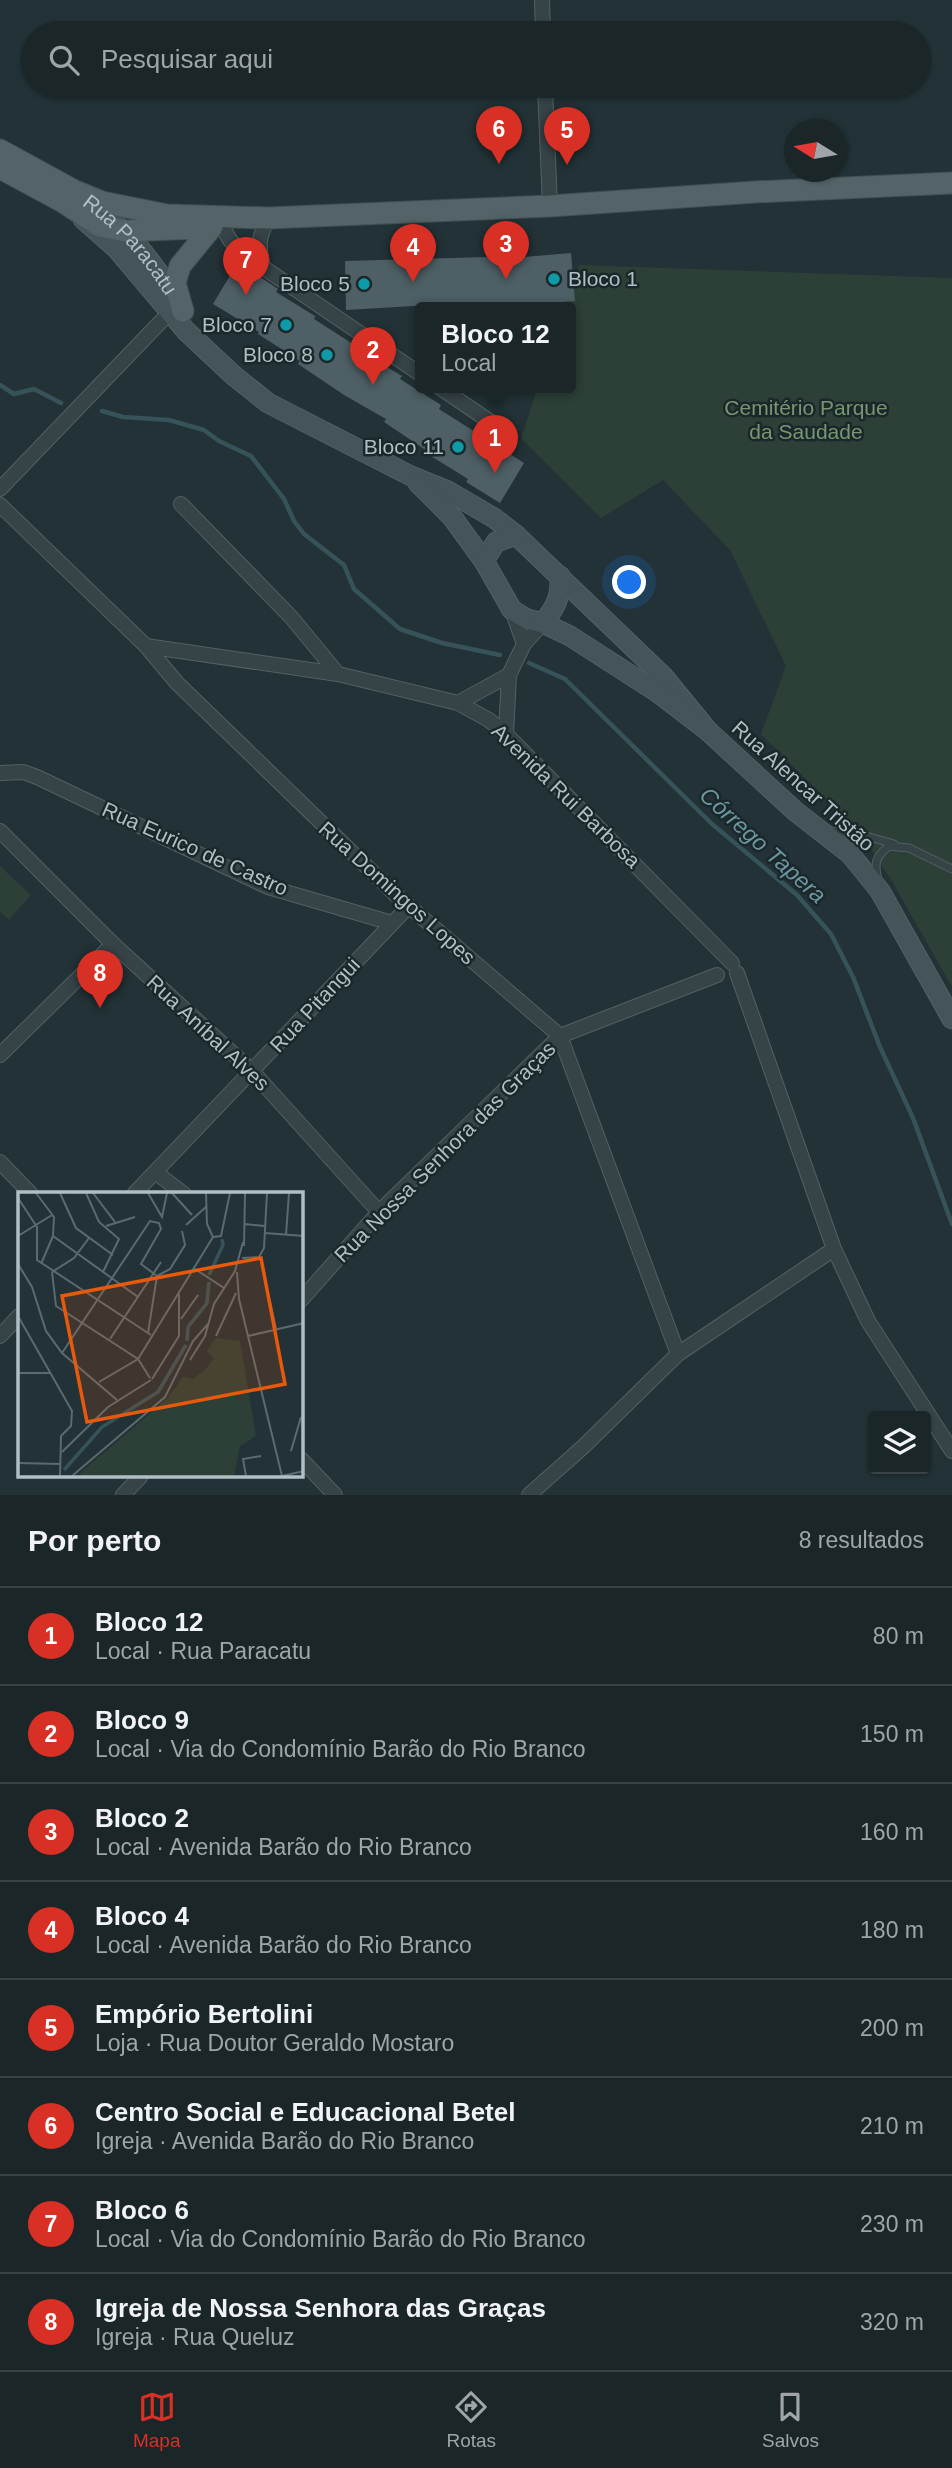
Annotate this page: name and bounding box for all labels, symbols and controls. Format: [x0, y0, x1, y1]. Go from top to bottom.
search box [21, 21, 931, 98]
icon: search [45, 41, 83, 79]
text: Pesquisar aqui [101, 44, 273, 74]
pin: 6 [476, 106, 522, 164]
pin: 5 [544, 107, 590, 165]
north arrow [784, 119, 847, 182]
street label: Rua Paracatu [79, 190, 182, 299]
pin: 3 [483, 221, 529, 279]
pin: 4 [390, 224, 436, 282]
pin: 7 [223, 237, 269, 295]
place label: Bloco 1 [568, 267, 638, 290]
marker: Bloco 1 [546, 271, 562, 287]
place label: Bloco 5 [280, 272, 350, 295]
marker: Bloco 5 [356, 276, 372, 292]
popup [415, 302, 576, 393]
place label: Bloco 7 [202, 313, 272, 336]
marker: Bloco 7 [278, 317, 294, 333]
text: Bloco 12 [441, 319, 550, 349]
pin: 2 [350, 327, 396, 385]
place label: Bloco 8 [243, 343, 313, 366]
marker: Bloco 8 [319, 347, 335, 363]
text: Local [441, 350, 496, 376]
park label: Cemitério Parque da Saudade [724, 396, 888, 443]
pin: 1 [472, 415, 518, 473]
place label: Bloco 11 [364, 435, 444, 458]
marker: Bloco 11 [450, 439, 466, 455]
your location [612, 565, 646, 599]
street label: Rua Alencar Tristão [728, 716, 879, 855]
street label: Avenida Rui Barbosa [488, 719, 645, 873]
water label: Córrego Tapera [695, 782, 831, 908]
street label: Rua Eurico de Castro [99, 797, 292, 900]
street label: Rua Domingos Lopes [315, 817, 480, 969]
pin: 8 [77, 950, 123, 1008]
street label: Rua Pitangui [265, 953, 364, 1056]
street label: Rua Aníbal Alves [142, 970, 274, 1095]
street label: Rua Nossa Senhora das Graças [330, 1037, 560, 1267]
inset map [18, 1192, 303, 1478]
map controls [868, 1411, 931, 1474]
button: layers [868, 1411, 931, 1474]
text: Por perto [28, 1524, 161, 1557]
text: 8 resultados [799, 1527, 924, 1553]
text: Bloco 12 [95, 1607, 203, 1637]
text: 1 [45, 1623, 57, 1649]
text: 80 m [873, 1623, 924, 1649]
text: Local · Rua Paracatu [95, 1638, 311, 1664]
text: Bloco 9 [95, 1705, 189, 1735]
text: 2 [45, 1721, 57, 1747]
text: 150 m [860, 1721, 924, 1747]
text: Local · Via do Condomínio Barão do Rio Branco [95, 1736, 586, 1762]
text: Bloco 2 [95, 1803, 189, 1833]
text: 3 [45, 1819, 57, 1845]
text: 160 m [860, 1819, 924, 1845]
text: Local · Avenida Barão do Rio Branco [95, 1834, 472, 1860]
text: Bloco 4 [95, 1901, 189, 1931]
text: 4 [45, 1917, 57, 1943]
text: 180 m [860, 1917, 924, 1943]
text: Local · Avenida Barão do Rio Branco [95, 1932, 472, 1958]
text: Empório Bertolini [95, 1999, 313, 2029]
text: 5 [45, 2015, 57, 2041]
text: 200 m [860, 2015, 924, 2041]
text: Loja · Rua Doutor Geraldo Mostaro [95, 2030, 454, 2056]
text: Centro Social e Educacional Betel [95, 2097, 515, 2127]
text: 6 [45, 2113, 57, 2139]
text: 210 m [860, 2113, 924, 2139]
text: Igreja · Avenida Barão do Rio Branco [95, 2128, 474, 2154]
text: Bloco 6 [95, 2195, 189, 2225]
text: 7 [45, 2211, 57, 2237]
text: 230 m [860, 2211, 924, 2237]
text: Local · Via do Condomínio Barão do Rio Branco [95, 2226, 586, 2252]
text: Igreja de Nossa Senhora das Graças [95, 2293, 546, 2323]
text: 8 [45, 2309, 57, 2335]
text: 320 m [860, 2309, 924, 2335]
text: Igreja · Rua Queluz [95, 2324, 294, 2350]
tab: Mapa [133, 2388, 180, 2452]
tab: Rotas [446, 2388, 496, 2452]
tab: Salvos [762, 2388, 819, 2452]

